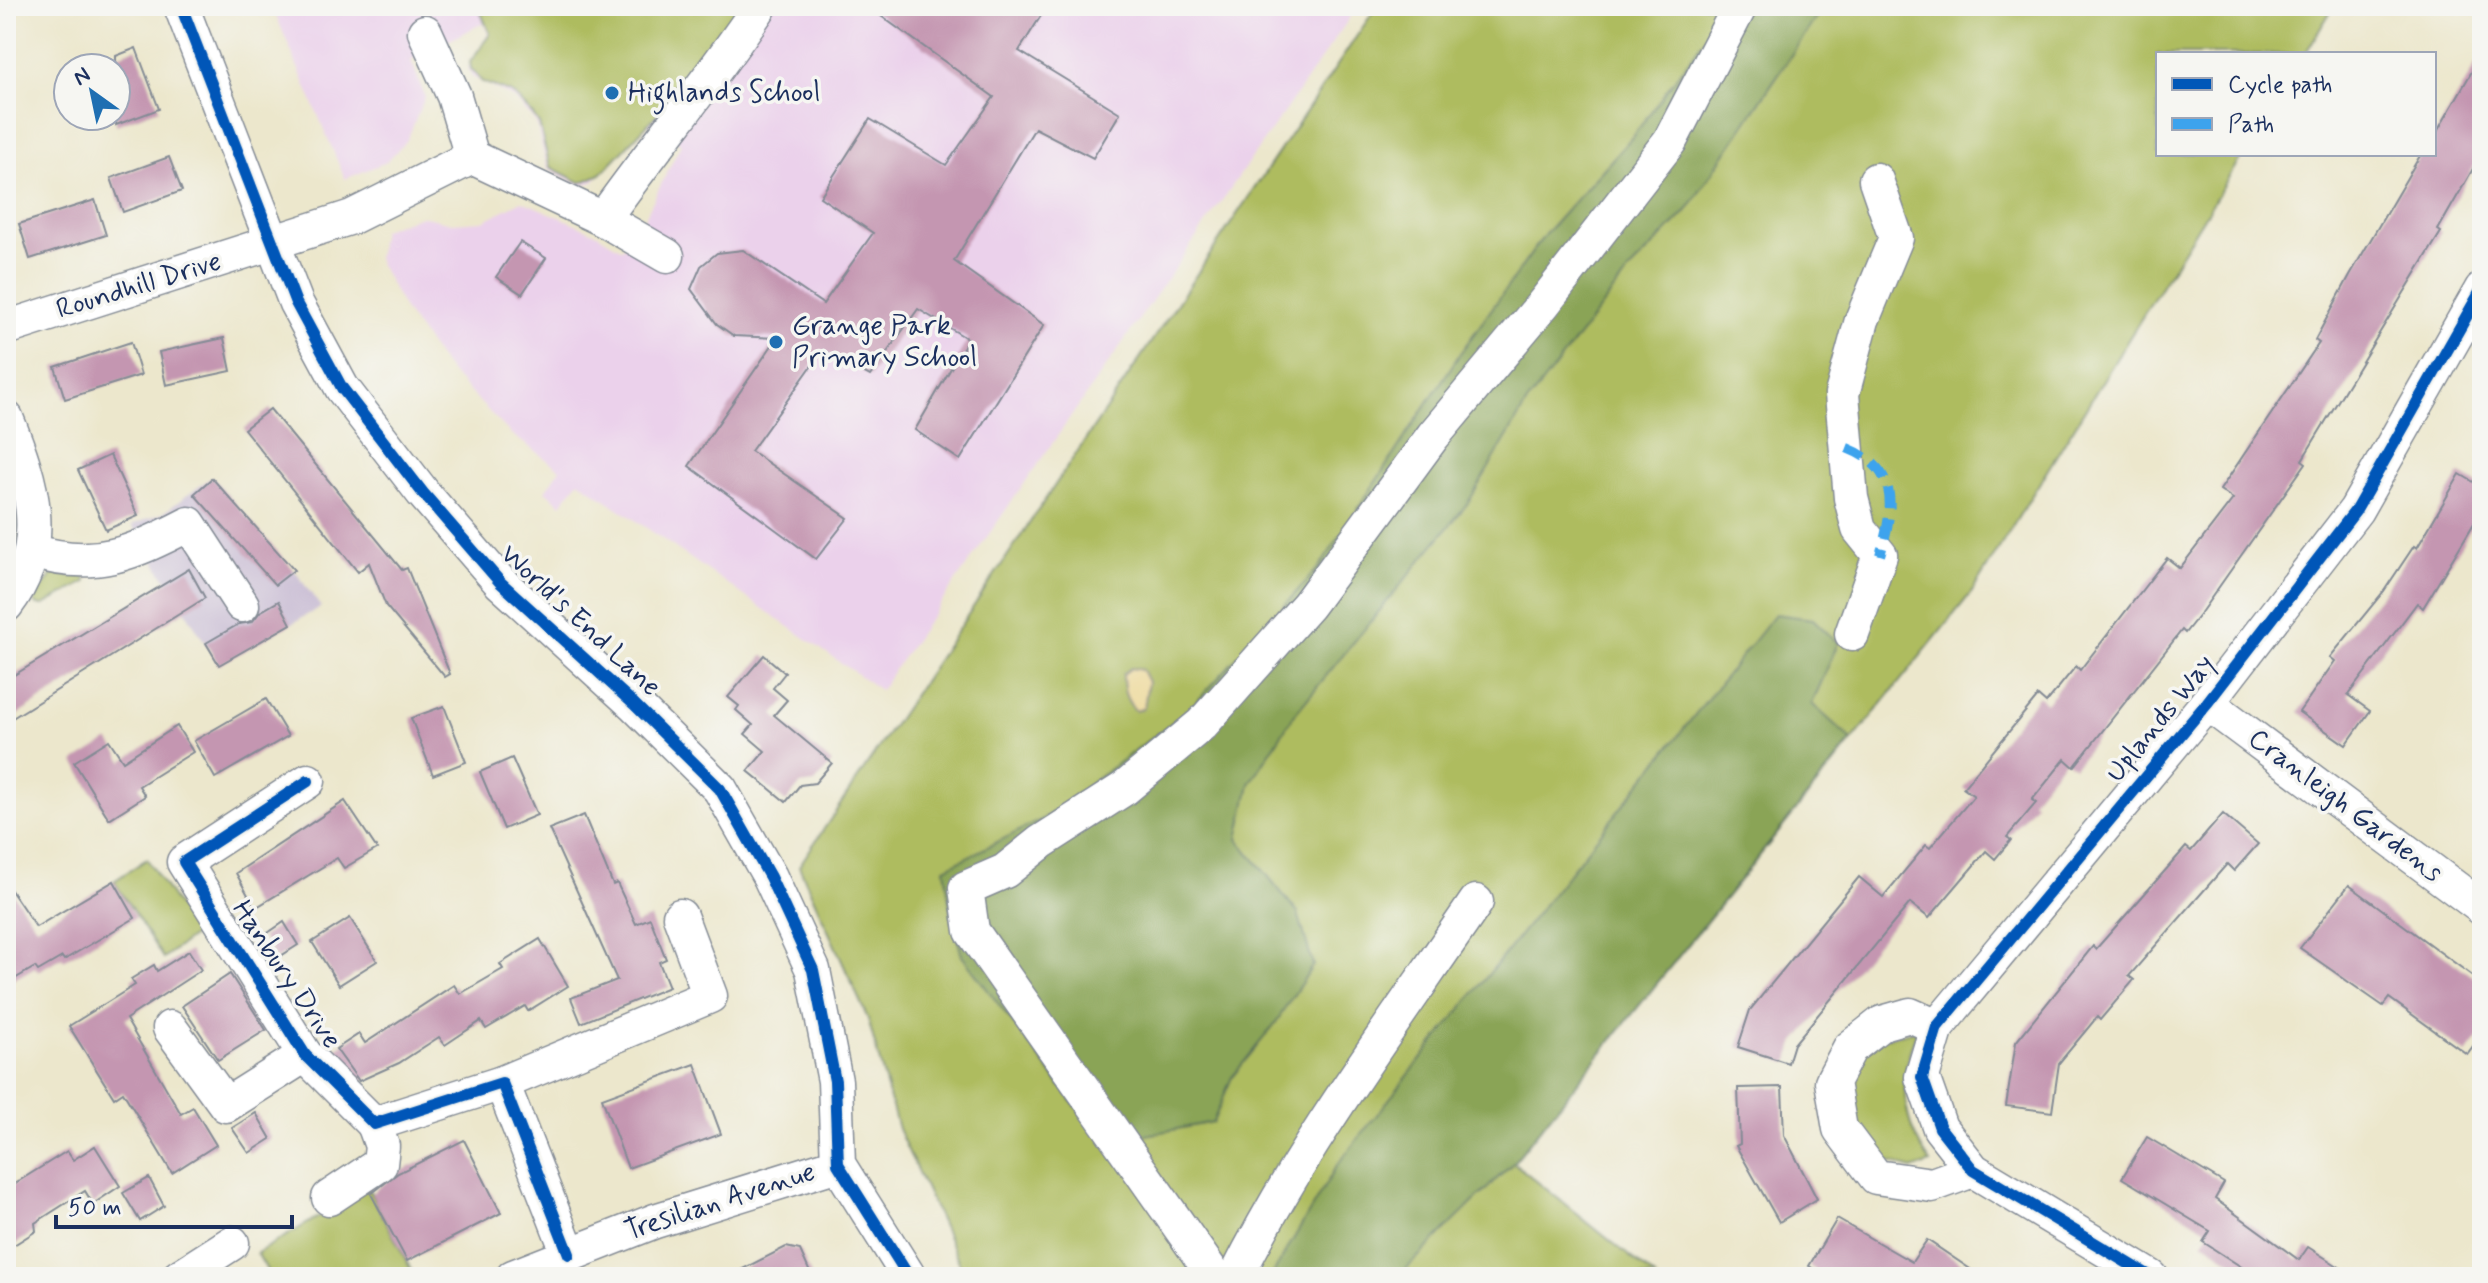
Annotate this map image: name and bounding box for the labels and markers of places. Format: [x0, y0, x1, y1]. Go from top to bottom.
place label: Highlands School [628, 75, 820, 115]
marker: Highlands School [603, 84, 621, 102]
place label: Grange Park Primary School [792, 308, 977, 377]
marker: Grange Park Primary School [767, 333, 785, 351]

